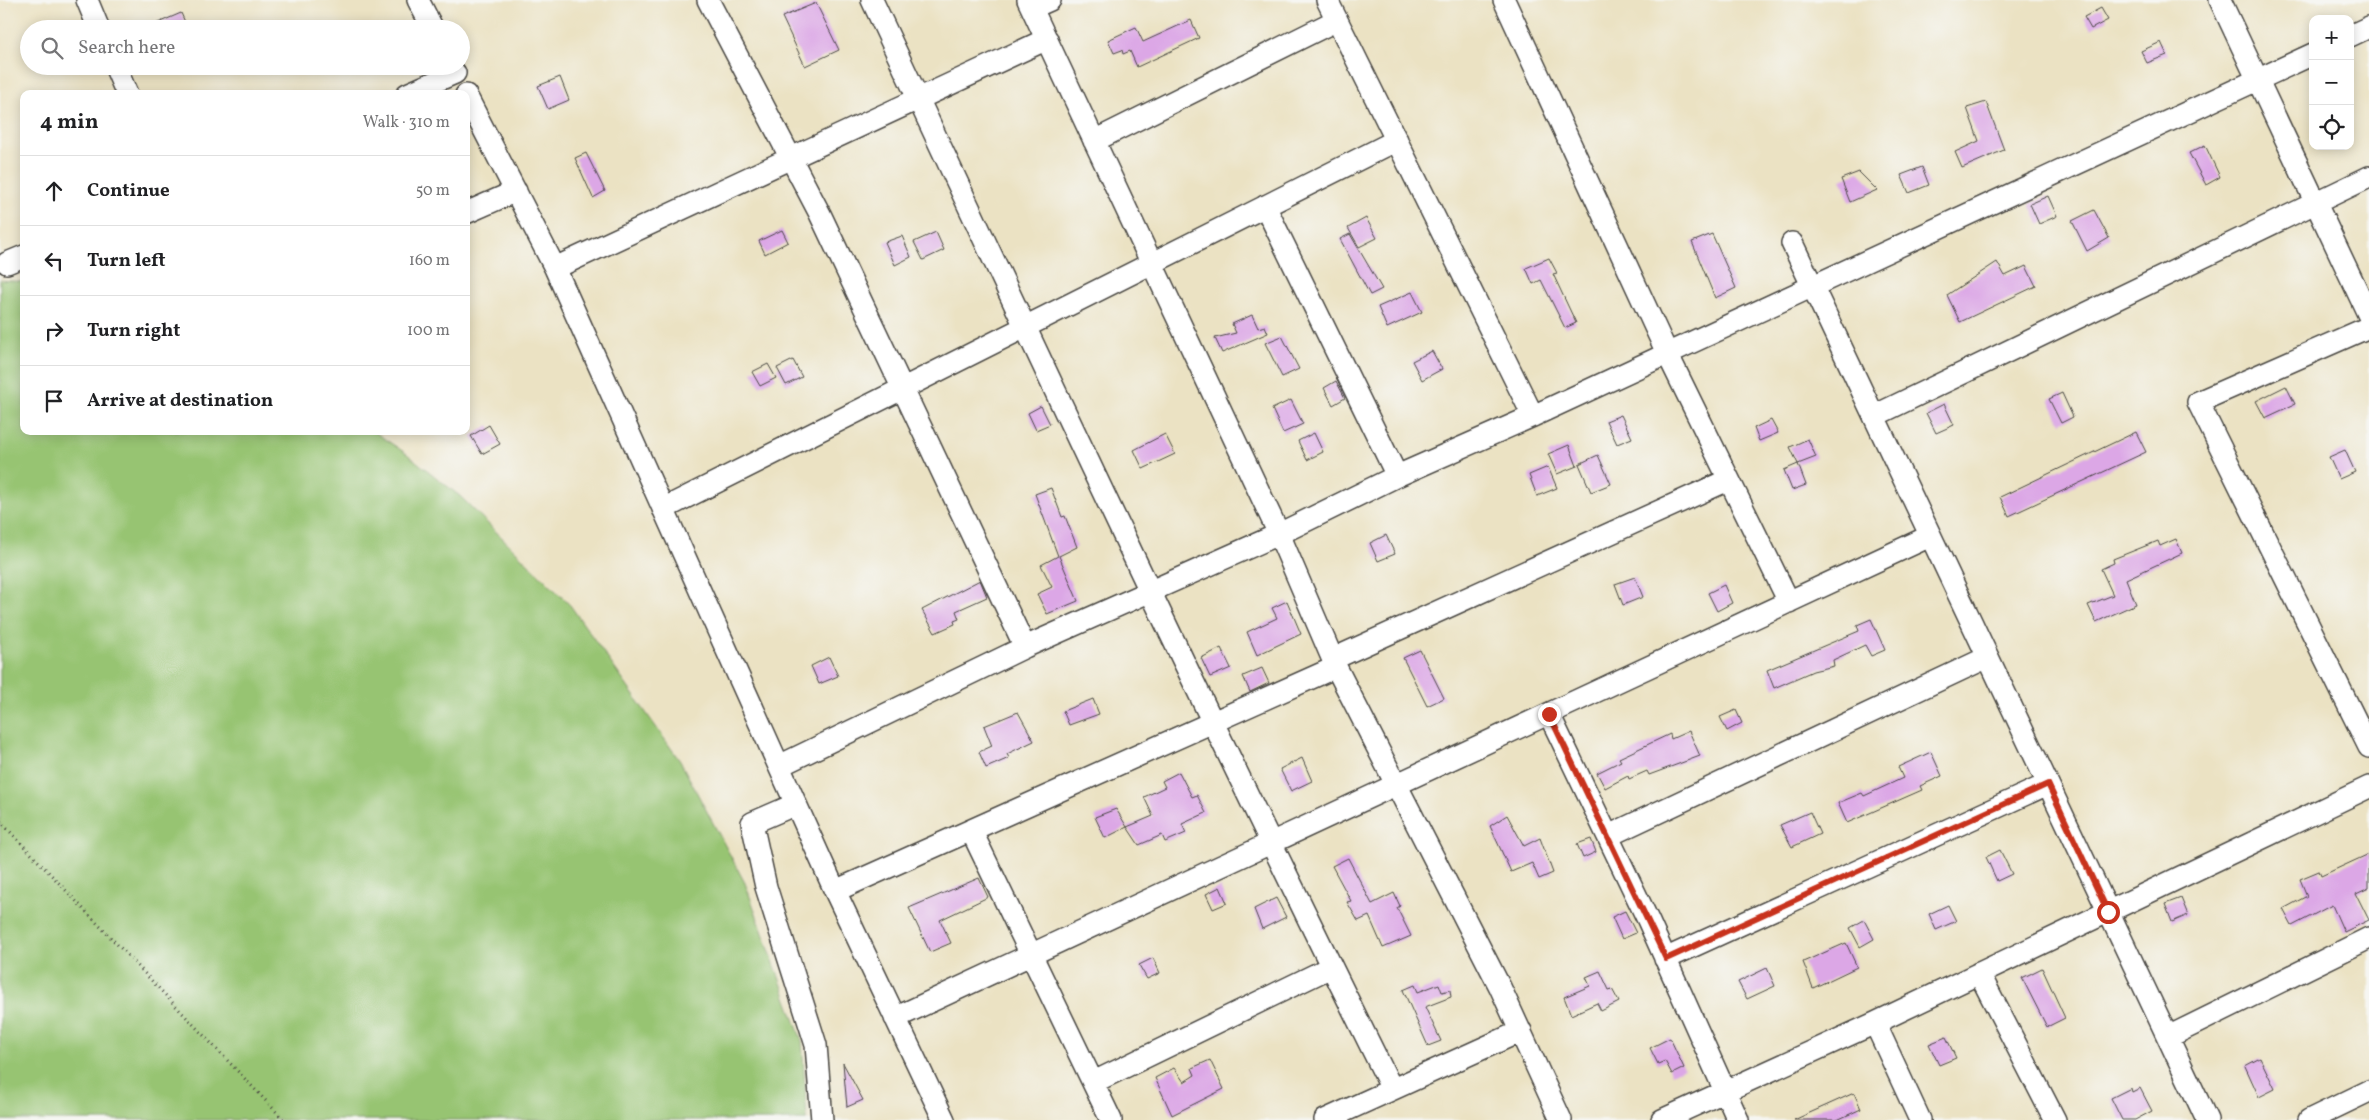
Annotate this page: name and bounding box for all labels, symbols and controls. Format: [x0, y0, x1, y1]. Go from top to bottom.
map controls [2309, 15, 2354, 150]
button: + [2309, 15, 2354, 60]
search box [20, 20, 470, 75]
icon: search [38, 34, 66, 62]
text: Search here [78, 35, 175, 61]
button: − [2309, 60, 2354, 105]
button: locate [2309, 105, 2354, 150]
text: 4 min [40, 108, 99, 137]
text: Walk · 310 m [363, 112, 450, 134]
icon: ahead [40, 177, 68, 205]
text: Continue [87, 178, 170, 204]
text: 50 m [416, 180, 450, 202]
icon: left [40, 247, 68, 275]
text: Turn left [87, 248, 166, 274]
text: 160 m [409, 250, 450, 272]
icon: right [40, 317, 68, 345]
text: Turn right [87, 318, 180, 344]
text: 100 m [407, 320, 450, 342]
icon: arrive [40, 387, 68, 415]
text: Arrive at destination [87, 388, 273, 414]
route end [1538, 703, 1561, 726]
route start [2097, 901, 2120, 924]

